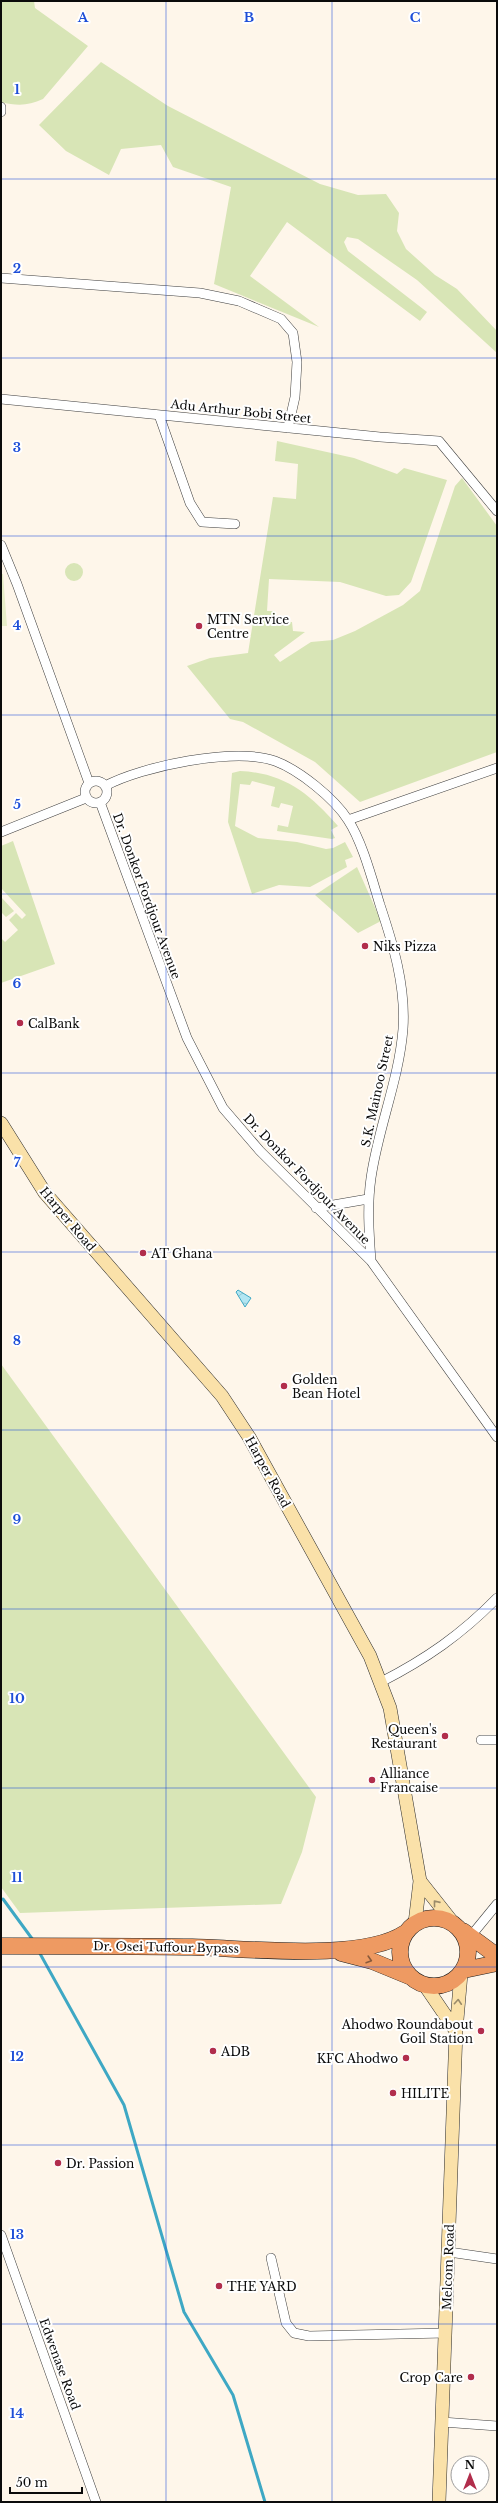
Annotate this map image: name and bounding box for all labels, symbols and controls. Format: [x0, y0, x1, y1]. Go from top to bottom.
text: A [77, 9, 89, 26]
text: B [244, 9, 254, 26]
text: C [410, 9, 421, 26]
text: 1 [14, 81, 20, 98]
text: 2 [13, 260, 21, 277]
street label: Adu Arthur Bobi Street [169, 396, 313, 426]
text: 3 [13, 439, 21, 456]
place label: MTN Service Centre [207, 612, 289, 641]
text: 4 [13, 617, 22, 634]
marker: MTN Service Centre [194, 621, 204, 631]
text: 5 [13, 796, 21, 813]
street label: Dr. Donkor Fordjour Avenue [110, 811, 184, 981]
place label: Niks Pizza [373, 939, 437, 954]
marker: Niks Pizza [360, 941, 370, 951]
text: 6 [13, 975, 22, 992]
place label: CalBank [28, 1016, 80, 1031]
marker: CalBank [15, 1018, 25, 1028]
street label: S.K. Mainoo Street [358, 1033, 396, 1148]
street label: Dr. Donkor Fordjour Avenue [241, 1111, 373, 1247]
text: 7 [14, 1154, 21, 1171]
street label: Harper Road [37, 1184, 99, 1254]
place label: AT Ghana [150, 1246, 213, 1261]
marker: AT Ghana [138, 1248, 148, 1258]
text: 8 [13, 1332, 21, 1349]
place label: Golden Bean Hotel [292, 1372, 360, 1401]
marker: Golden Bean Hotel [279, 1381, 289, 1391]
street label: Harper Road [242, 1434, 294, 1510]
text: 9 [13, 1511, 22, 1528]
text: 10 [9, 1690, 25, 1707]
place label: Queen's Restaurant [371, 1722, 437, 1751]
marker: Queen's Restaurant [440, 1731, 450, 1741]
place label: Alliance Francaise [379, 1766, 438, 1795]
marker: Alliance Francaise [367, 1775, 377, 1785]
text: 11 [11, 1869, 23, 1886]
one-way arrow [434, 1900, 441, 1908]
street label: Dr. Osei Tuffour Bypass [93, 1938, 239, 1956]
one-way arrow [366, 1956, 373, 1964]
one-way arrow [454, 1999, 463, 2005]
place label: Ahodwo Roundabout Goil Station [341, 2017, 473, 2046]
marker: Ahodwo Roundabout Goil Station [476, 2026, 486, 2036]
place label: ADB [220, 2044, 250, 2059]
marker: ADB [208, 2046, 218, 2056]
text: 12 [10, 2048, 24, 2065]
place label: KFC Ahodwo [317, 2051, 398, 2066]
marker: KFC Ahodwo [401, 2053, 411, 2063]
place label: HILITE [401, 2086, 449, 2101]
marker: HILITE [388, 2088, 398, 2098]
place label: Dr. Passion [66, 2156, 134, 2171]
marker: Dr. Passion [53, 2158, 63, 2168]
street label: Melcom Road [439, 2224, 457, 2310]
text: 13 [10, 2226, 24, 2243]
place label: THE YARD [227, 2279, 297, 2294]
marker: THE YARD [214, 2281, 224, 2291]
street label: Edwenase Road [36, 2316, 84, 2412]
place label: Crop Care [400, 2370, 463, 2385]
marker: Crop Care [466, 2372, 476, 2382]
text: 14 [10, 2405, 25, 2422]
north arrow [450, 2455, 490, 2495]
text: N [465, 2458, 476, 2472]
scale bar [10, 2469, 82, 2495]
text: 50 m [16, 2475, 48, 2490]

